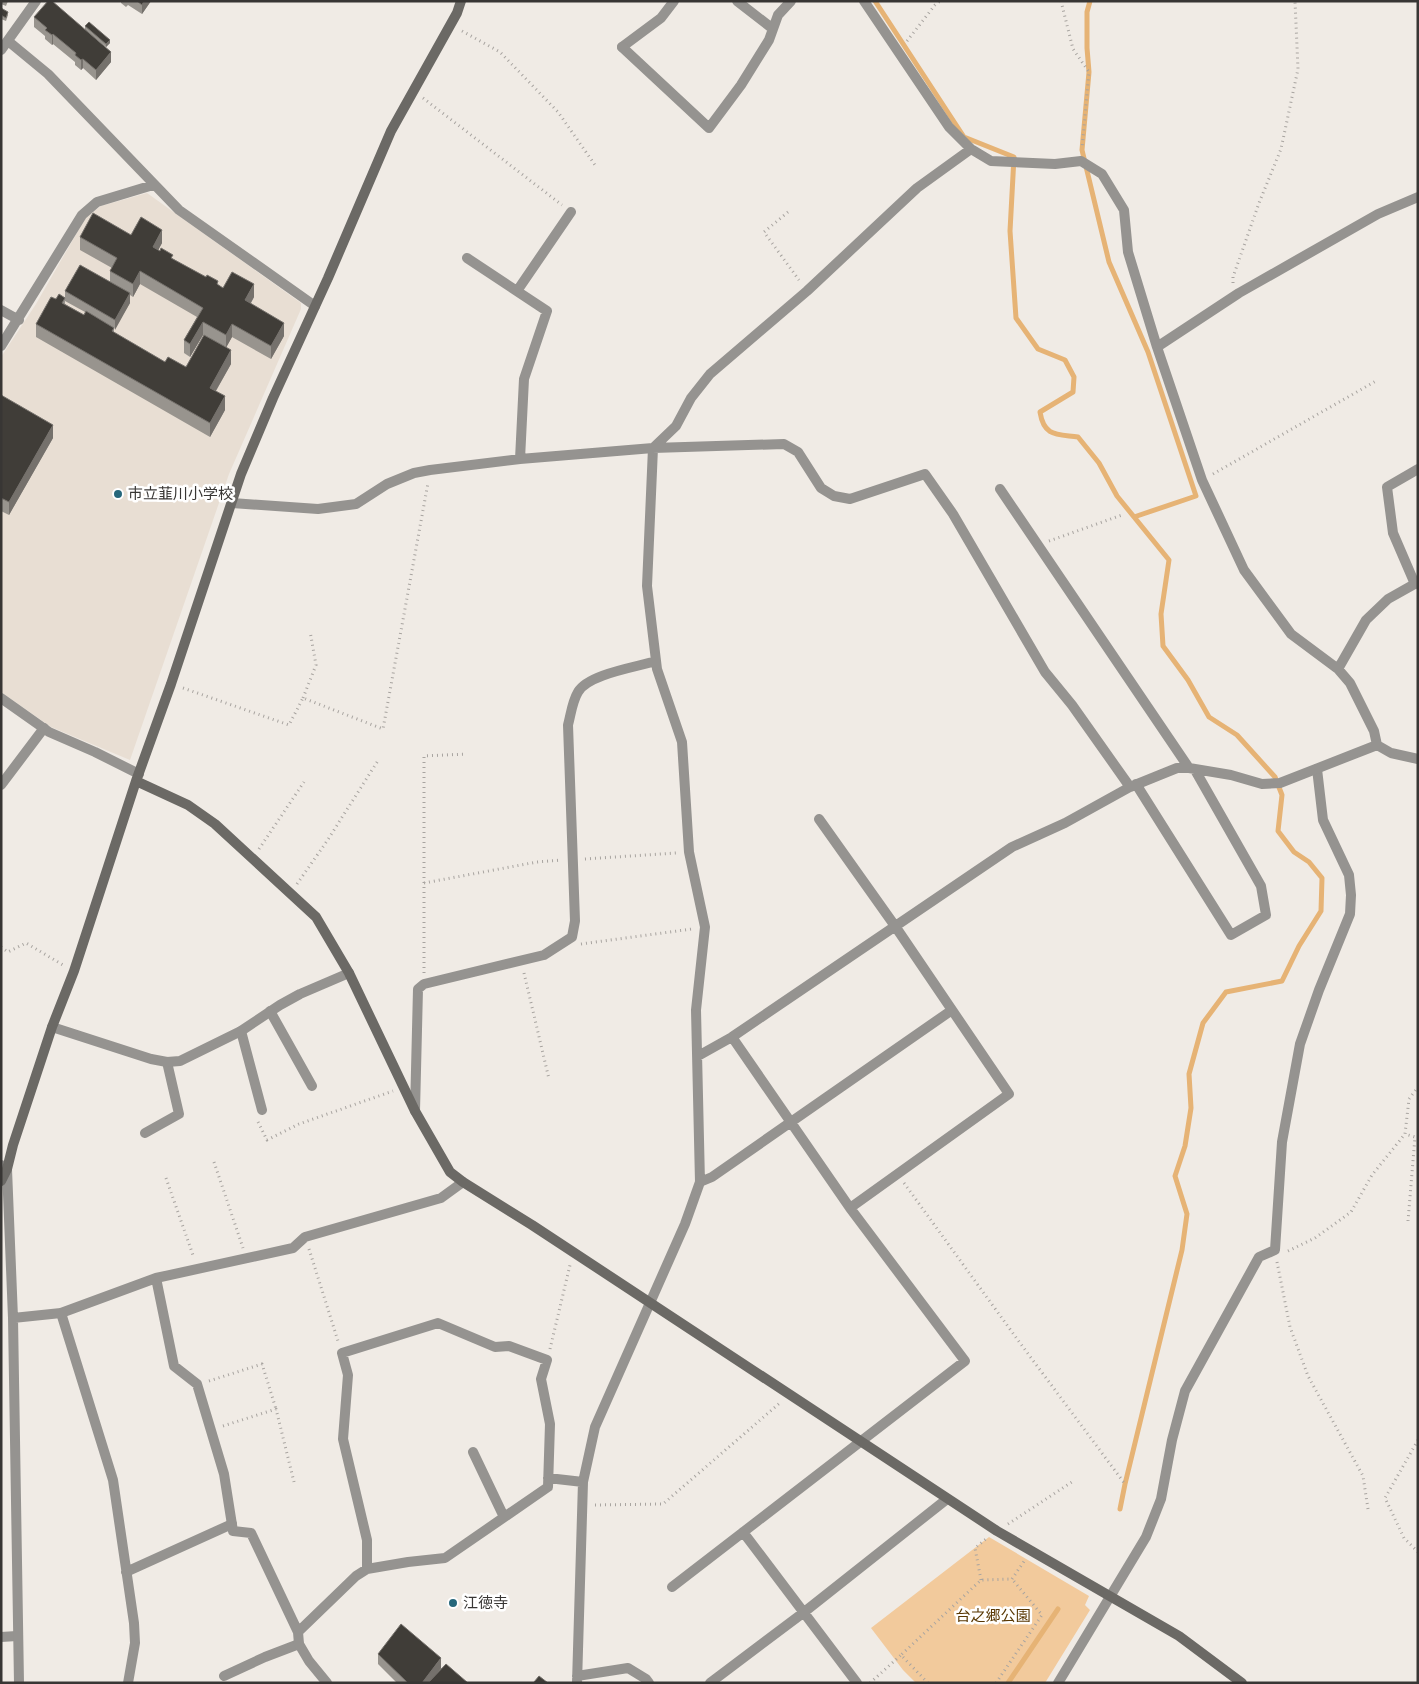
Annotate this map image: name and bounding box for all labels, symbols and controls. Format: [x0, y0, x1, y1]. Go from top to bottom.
place label: 市立韮川小学校 [128, 484, 233, 503]
marker: 市立韮川小学校 [112, 488, 124, 500]
place label: 江徳寺 [463, 1593, 508, 1612]
marker: 江徳寺 [447, 1597, 459, 1609]
park label: 台之郷公園 [955, 1606, 1031, 1625]

